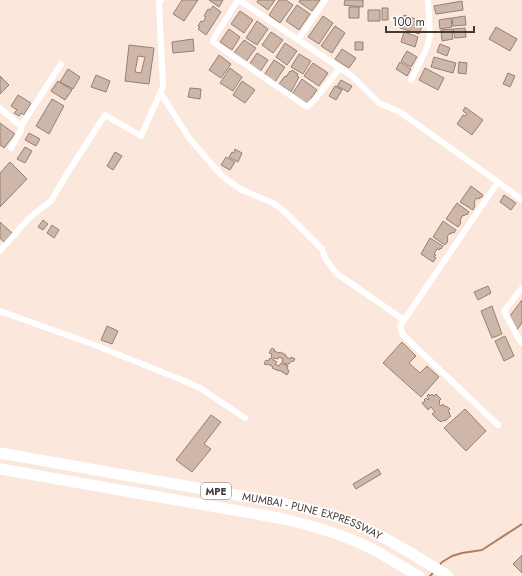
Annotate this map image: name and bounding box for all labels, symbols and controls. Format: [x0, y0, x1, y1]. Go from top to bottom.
scale bar [386, 8, 474, 34]
text: 100 m [392, 13, 425, 31]
road number: MPE [201, 483, 231, 499]
street label: MUMBAI - PUNE EXPRESSWAY [241, 488, 386, 544]

